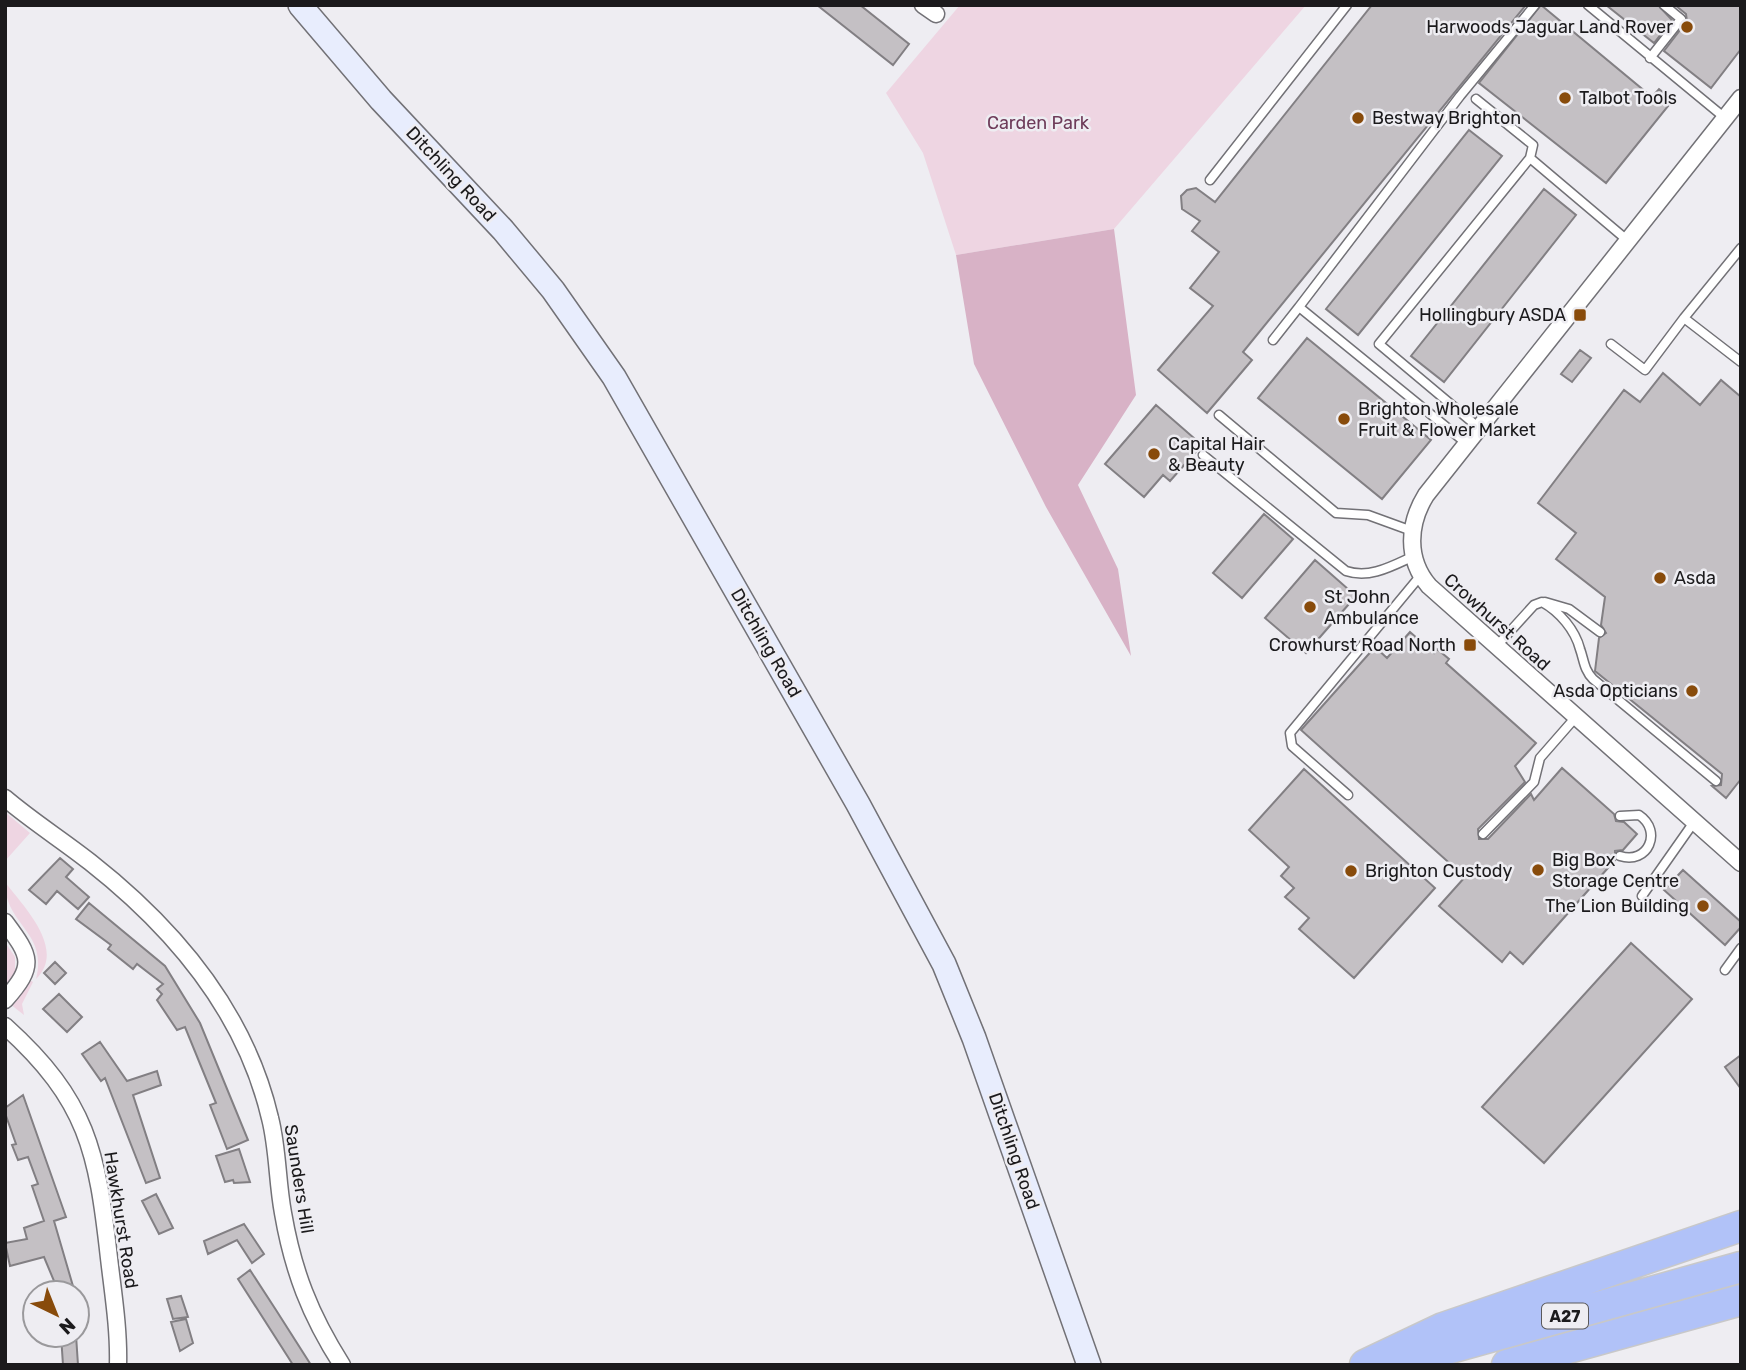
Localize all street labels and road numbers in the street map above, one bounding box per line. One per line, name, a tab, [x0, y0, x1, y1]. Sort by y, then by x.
street label: Ditchling Road	[401, 122, 501, 226]
street label: Crowhurst Road	[1439, 569, 1555, 675]
street label: Ditchling Road	[726, 585, 806, 701]
street label: Ditchling Road	[984, 1090, 1044, 1212]
street label: Saunders Hill	[280, 1123, 318, 1235]
street label: Hawkhurst Road	[99, 1150, 143, 1290]
road number: A27	[1542, 1304, 1588, 1328]

